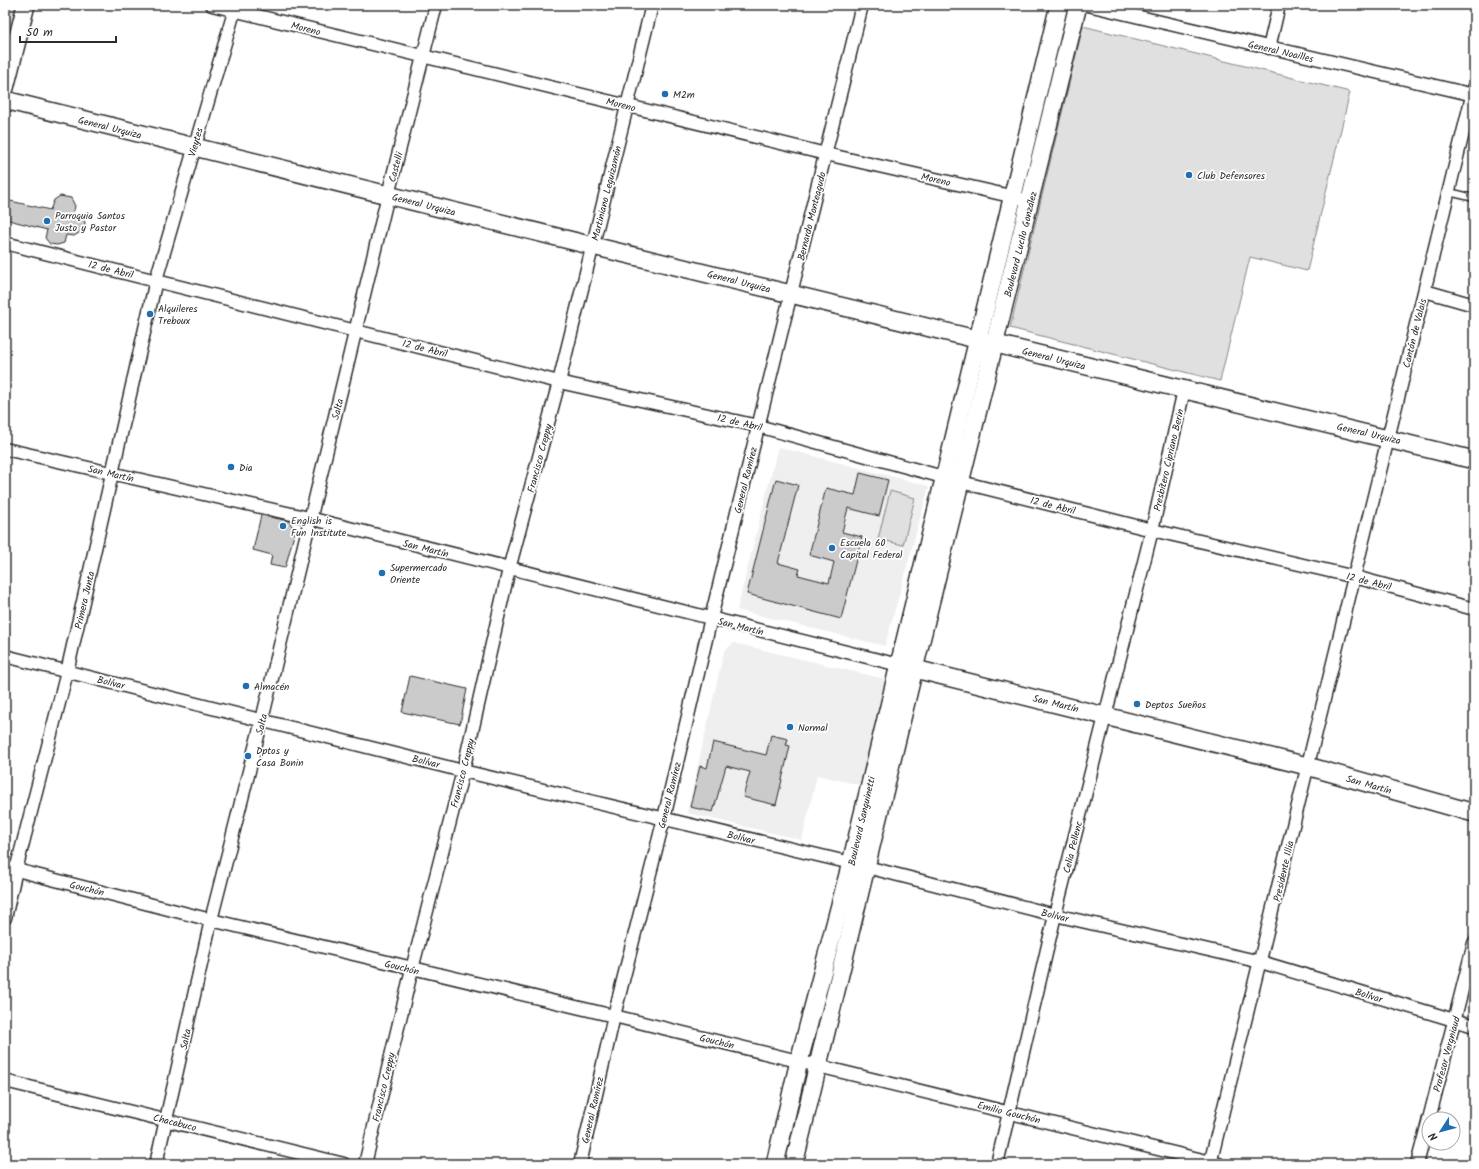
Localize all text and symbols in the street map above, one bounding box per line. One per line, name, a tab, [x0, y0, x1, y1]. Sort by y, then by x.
scale bar	[20, 18, 116, 44]
street label: Moreno	[289, 18, 323, 40]
text: 50 m	[26, 23, 53, 42]
street label: General Noailles	[1246, 37, 1316, 67]
place label: M2m	[673, 87, 695, 103]
marker: M2m	[660, 89, 670, 99]
street label: Moreno	[604, 94, 638, 116]
street label: General Urquiza	[76, 112, 144, 144]
street label: Vieytes	[184, 125, 208, 159]
street label: Martiniano Leguizamón	[587, 144, 626, 242]
street label: Castelli	[384, 150, 408, 184]
place label: Club Defensores	[1197, 168, 1266, 184]
street label: Moreno	[919, 169, 953, 191]
street label: Bernardo Monteagudo	[793, 170, 831, 262]
marker: Club Defensores	[1184, 170, 1194, 180]
street label: General Urquiza	[390, 189, 458, 221]
street label: Boulevard Lucilo González	[1000, 189, 1042, 299]
place label: Parroquia Santos Justo y Pastor	[55, 208, 126, 236]
marker: Parroquia Santos Justo y Pastor	[42, 216, 52, 226]
street label: 12 de Abril	[87, 257, 136, 283]
street label: General Urquiza	[705, 266, 773, 298]
street label: Cantón de Valais	[1399, 296, 1432, 370]
place label: Alquileres Treboux	[158, 301, 198, 329]
marker: Alquileres Treboux	[145, 309, 155, 319]
street label: 12 de Abril	[401, 336, 450, 362]
street label: General Urquiza	[1020, 343, 1088, 375]
street label: Salta	[328, 397, 348, 421]
street label: Presbítero Cipriano Berin	[1149, 407, 1189, 513]
street label: 12 de Abril	[716, 410, 764, 436]
street label: General Urquiza	[1335, 419, 1403, 449]
street label: Francisco Creppy	[523, 422, 557, 494]
street label: General Ramírez	[730, 445, 762, 515]
place label: Dia	[239, 460, 253, 476]
street label: San Martín	[86, 461, 135, 487]
marker: Dia	[226, 462, 236, 472]
street label: 12 de Abril	[1029, 493, 1078, 519]
place label: English is Fun Institute	[291, 513, 347, 541]
marker: English is Fun Institute	[278, 521, 288, 531]
place label: Escuela 60 Capital Federal	[840, 535, 903, 563]
street label: San Martín	[401, 536, 450, 562]
marker: Escuela 60 Capital Federal	[827, 543, 837, 553]
place label: Supermercado Oriente	[390, 560, 448, 588]
marker: Supermercado Oriente	[377, 568, 387, 578]
street label: Primera Junta	[71, 569, 99, 631]
street label: 12 de Abril	[1345, 569, 1394, 595]
street label: San Martín	[716, 614, 765, 640]
street label: Bolívar	[95, 672, 127, 694]
place label: Almacén	[254, 679, 289, 695]
marker: Almacén	[241, 681, 251, 691]
street label: San Martín	[1031, 691, 1080, 717]
place label: Deptos Sueños	[1145, 697, 1207, 713]
marker: Deptos Sueños	[1132, 699, 1142, 709]
street label: Salta	[252, 712, 272, 736]
place label: Normal	[798, 720, 828, 736]
marker: Normal	[785, 722, 795, 732]
street label: Francisco Creppy	[447, 737, 479, 809]
place label: Dptos y Casa Bonin	[256, 743, 304, 771]
marker: Dptos y Casa Bonin	[243, 751, 253, 761]
street label: Bolívar	[410, 751, 442, 773]
street label: General Ramírez	[654, 760, 686, 830]
street label: San Martín	[1344, 771, 1393, 799]
street label: Boulevard Sanguinetti	[844, 774, 880, 867]
street label: Celia Pellenc	[1059, 819, 1087, 875]
street label: Bolívar	[725, 827, 757, 849]
street label: Presidente Illia	[1269, 839, 1299, 903]
street label: Gouchón	[68, 877, 106, 901]
street label: Bolívar	[1039, 905, 1071, 927]
street label: Gouchón	[383, 956, 421, 980]
street label: Bolívar	[1353, 984, 1385, 1008]
street label: Profesor Vergniaud	[1429, 1014, 1465, 1094]
street label: Salta	[176, 1027, 196, 1051]
street label: Gouchón	[698, 1030, 736, 1054]
street label: Francisco Creppy	[368, 1051, 400, 1123]
street label: General Ramírez	[578, 1075, 609, 1145]
street label: Emilio Gouchón	[975, 1097, 1042, 1129]
street label: Chacabuco	[151, 1110, 199, 1136]
north arrow	[1421, 1111, 1461, 1151]
text: N	[1424, 1128, 1443, 1144]

